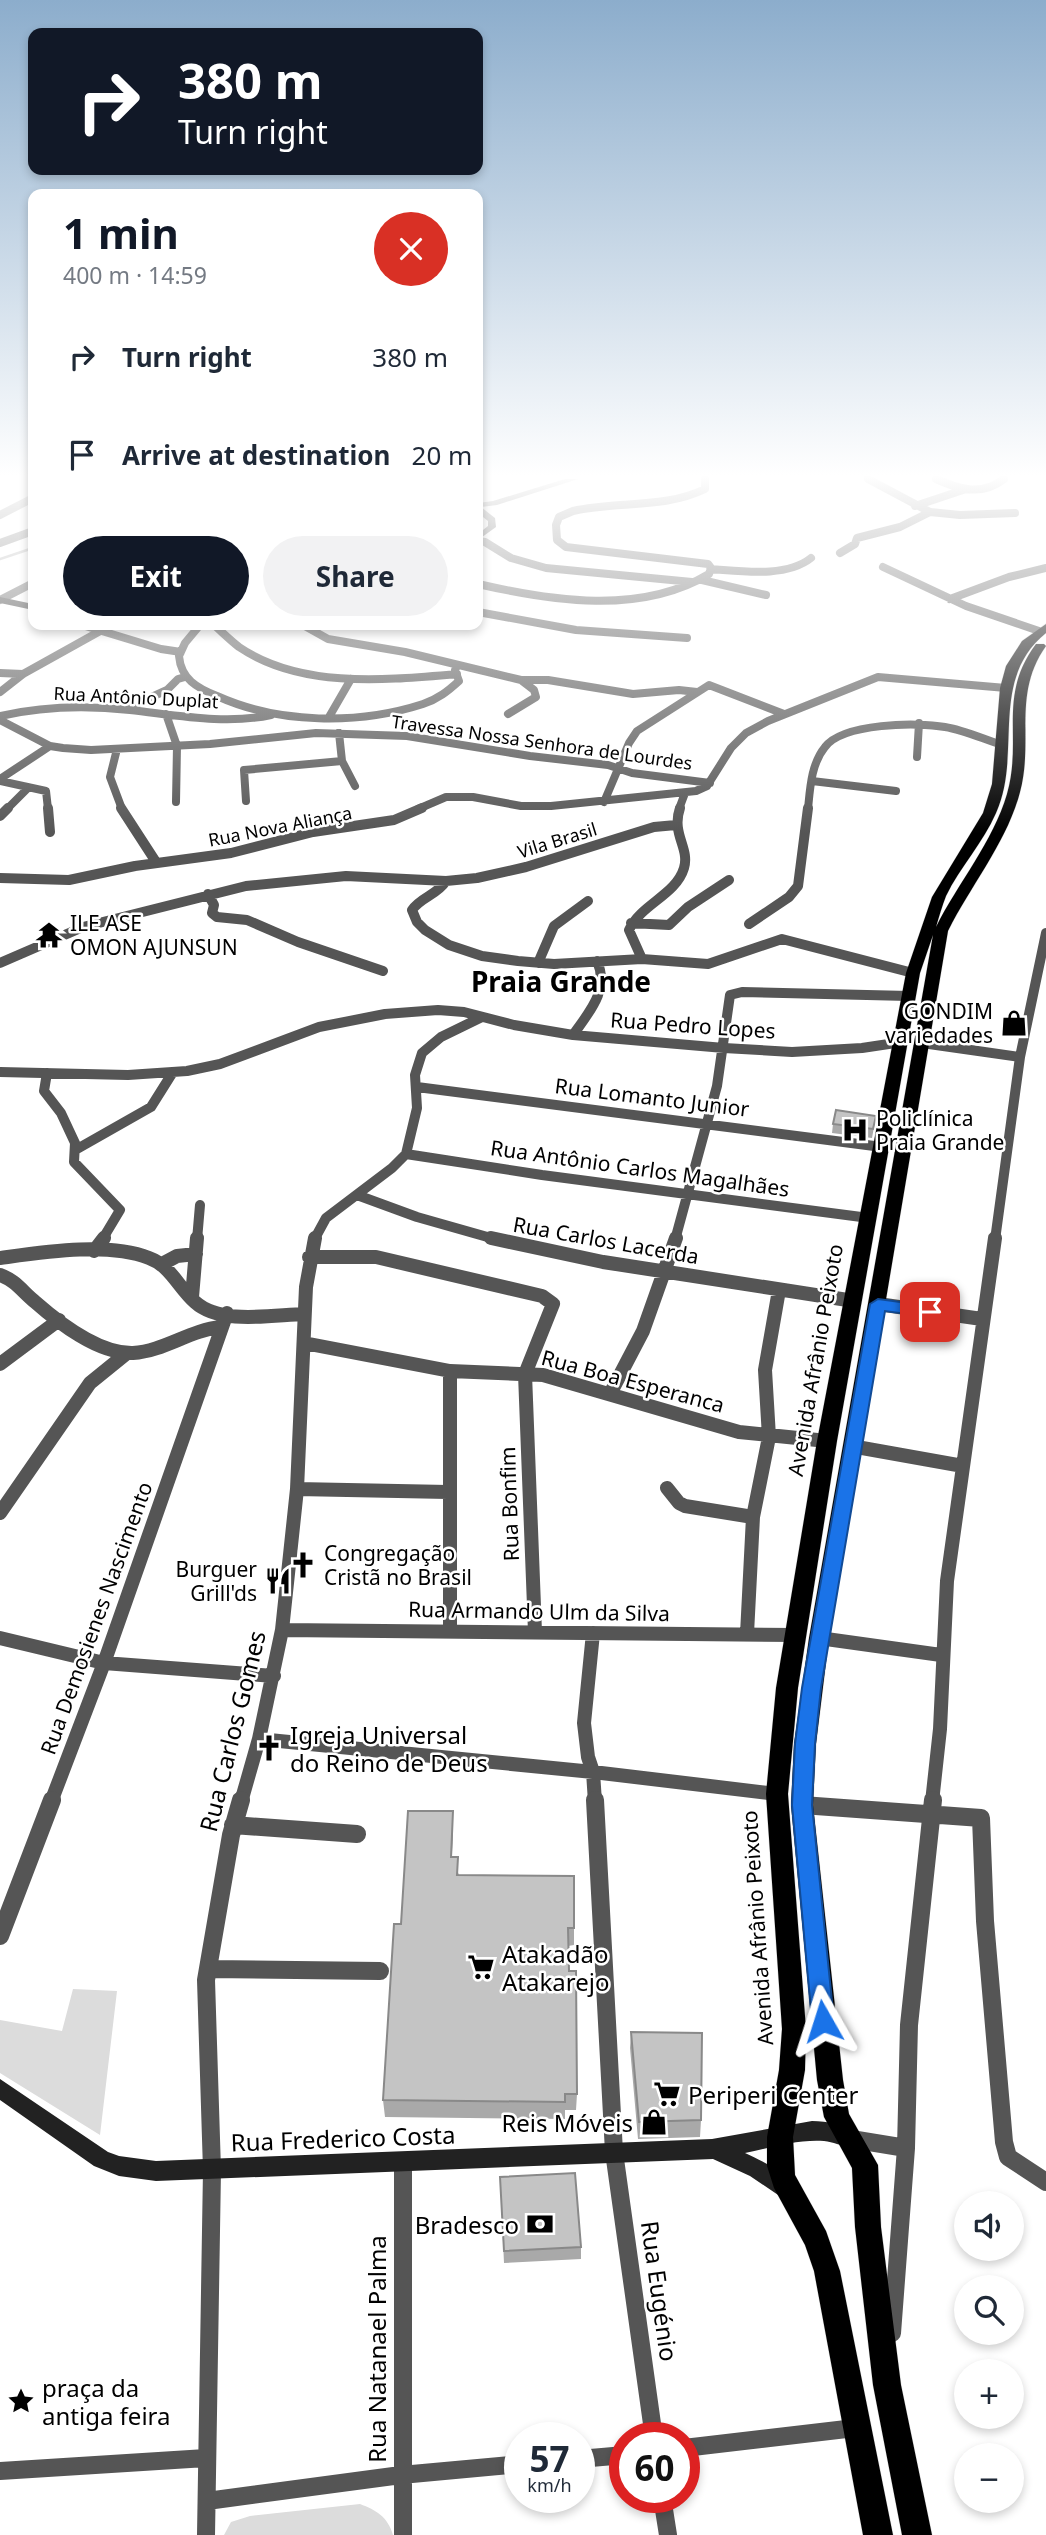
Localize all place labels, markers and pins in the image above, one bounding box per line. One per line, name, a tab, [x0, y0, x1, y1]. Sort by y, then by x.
place label: ILE ASE OMON AJUNSUN	[70, 909, 238, 961]
temple icon: ILE ASE OMON AJUNSUN	[34, 920, 64, 950]
place label: GONDIM variedades	[885, 997, 993, 1049]
shop icon: GONDIM variedades	[999, 1008, 1029, 1038]
place label: Policlínica Praia Grande	[876, 1104, 1004, 1156]
hospital icon: Policlínica Praia Grande	[840, 1115, 870, 1145]
pin	[900, 1282, 960, 1342]
place label: Congregação Cristã no Brasil	[324, 1539, 472, 1591]
church icon: Congregação Cristã no Brasil	[288, 1550, 318, 1580]
place label: Burguer Grill'ds	[175, 1555, 257, 1607]
restaurant icon: Burguer Grill'ds	[263, 1566, 293, 1596]
place label: Igreja Universal do Reino de Deus	[290, 1718, 488, 1779]
church icon: Igreja Universal do Reino de Deus	[254, 1733, 284, 1763]
place label: Atakadão Atakarejo	[502, 1937, 609, 1998]
supermarket icon: Atakadão Atakarejo	[466, 1952, 496, 1982]
place label: Periperi Center	[688, 2078, 859, 2111]
supermarket icon: Periperi Center	[652, 2079, 682, 2109]
place label: Reis Móveis	[501, 2106, 633, 2139]
shop icon: Reis Móveis	[639, 2107, 669, 2137]
place label: Bradesco	[415, 2208, 519, 2241]
bank icon: Bradesco	[525, 2209, 555, 2239]
place label: praça da antiga feira	[42, 2371, 171, 2432]
place icon: praça da antiga feira	[6, 2386, 36, 2416]

